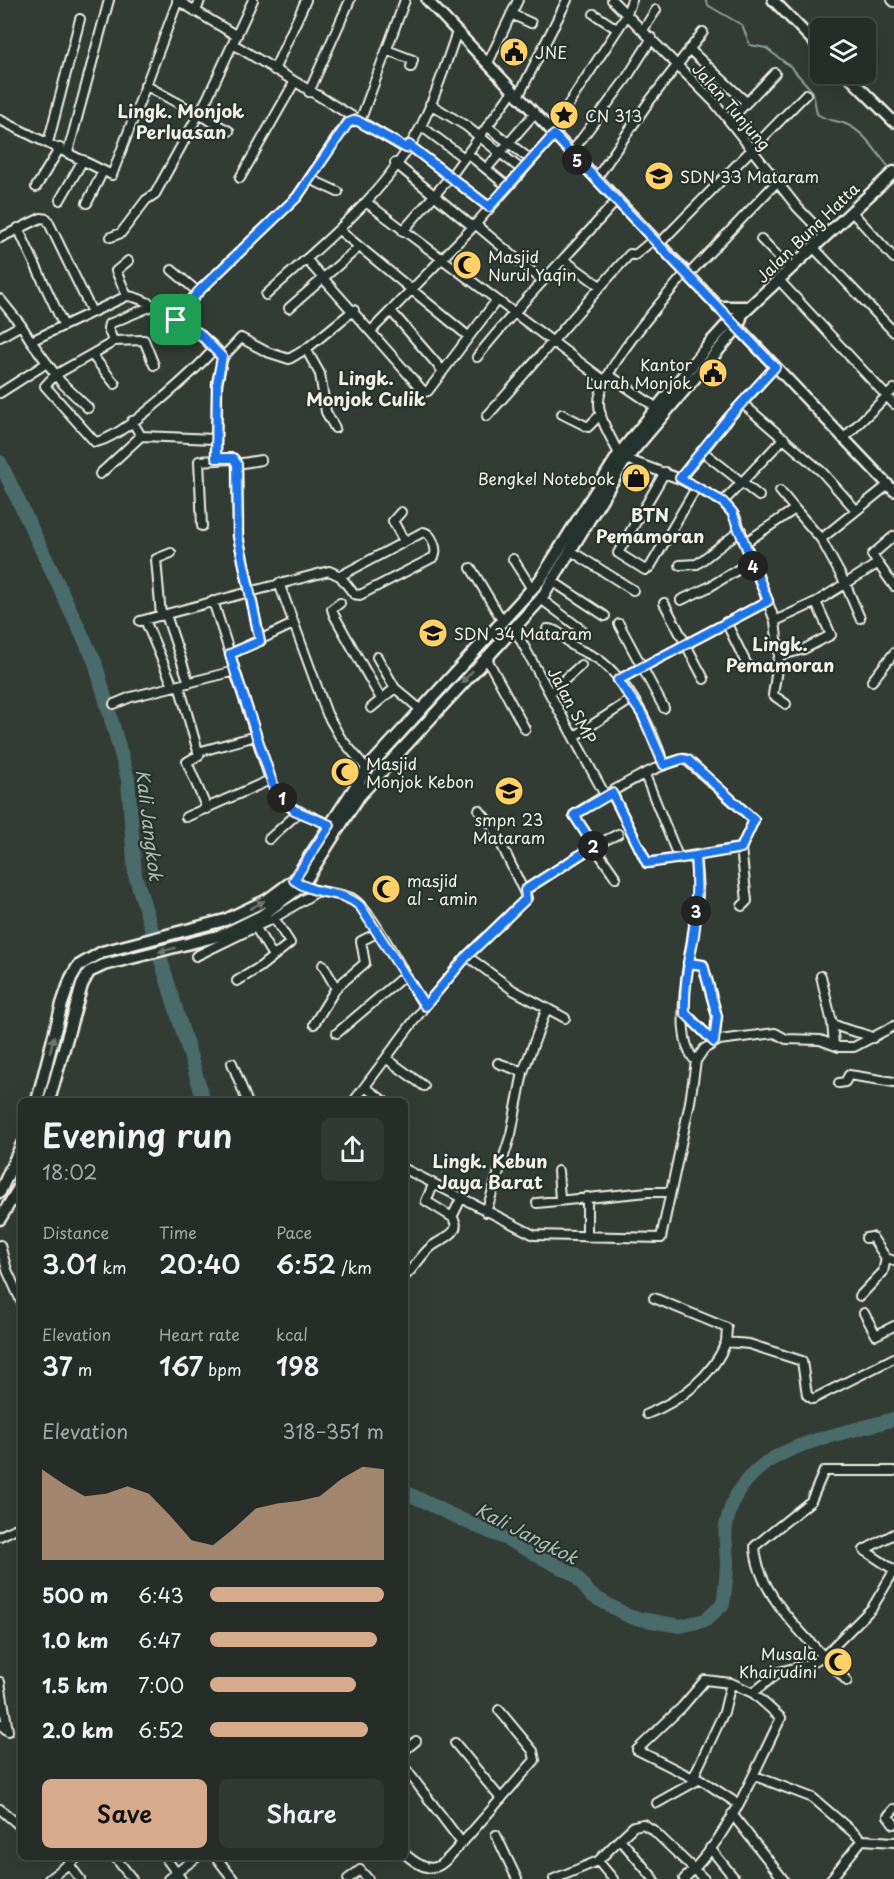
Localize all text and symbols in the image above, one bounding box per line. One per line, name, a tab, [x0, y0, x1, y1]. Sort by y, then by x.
map controls	[810, 18, 876, 84]
button: layers	[810, 18, 876, 84]
public building icon: JNE	[498, 36, 530, 68]
place label: JNE	[535, 40, 567, 64]
street label: Jalan Tunjung	[687, 57, 777, 155]
district label: Lingk. Monjok Perluasan	[118, 97, 245, 145]
place icon: CN 313	[548, 99, 580, 131]
place label: CN 313	[585, 103, 642, 127]
pin: 5	[562, 145, 592, 175]
text: 5	[572, 148, 582, 172]
school or university icon: SDN 33 Mataram	[643, 160, 675, 192]
place label: SDN 33 Mataram	[680, 164, 819, 188]
street label: Jalan Bung Hatta	[750, 176, 864, 288]
place label: Masjid Nurul Yaqin	[488, 244, 576, 286]
mosque icon: Masjid Nurul Yaqin	[451, 249, 483, 281]
pin	[150, 294, 201, 345]
icon: arrive	[159, 303, 192, 336]
place label: Kantor Lurah Monjok	[586, 352, 693, 394]
public building icon: Kantor Lurah Monjok	[697, 357, 729, 389]
district label: Lingk. Monjok Culik	[306, 364, 426, 412]
shop icon: Bengkel Notebook	[620, 462, 652, 494]
place label: Bengkel Notebook	[478, 466, 615, 490]
district label: BTN Pemamoran	[596, 501, 704, 549]
pin: 4	[738, 551, 768, 581]
text: 4	[748, 554, 758, 578]
school or university icon: SDN 34 Mataram	[417, 617, 449, 649]
place label: SDN 34 Mataram	[454, 621, 592, 645]
district label: Lingk. Pemamoran	[726, 630, 834, 678]
street label: Jalan SMP	[543, 662, 603, 748]
one-way arrow	[460, 670, 474, 685]
place label: Masjid Monjok Kebon	[366, 751, 474, 793]
mosque icon: Masjid Monjok Kebon	[329, 756, 361, 788]
water label: Kali Jangkok	[130, 768, 170, 883]
school or university icon: smpn 23 Mataram	[493, 775, 525, 807]
pin: 1	[267, 783, 297, 813]
text: 1	[278, 786, 286, 810]
place label: smpn 23 Mataram	[473, 807, 545, 849]
pin: 2	[578, 831, 608, 861]
text: 2	[587, 834, 599, 858]
place label: masjid al - amin	[407, 868, 478, 910]
mosque icon: masjid al - amin	[370, 873, 402, 905]
pin: 3	[681, 896, 711, 926]
text: 3	[691, 899, 701, 923]
one-way arrow	[249, 900, 266, 910]
one-way arrow	[158, 946, 176, 956]
one-way arrow	[47, 1035, 57, 1054]
text: Evening run	[42, 1109, 233, 1159]
button: share	[321, 1118, 384, 1181]
district label: Lingk. Kebun Jaya Barat	[432, 1147, 548, 1195]
text: 18:02	[42, 1157, 97, 1187]
text: Distance	[42, 1220, 109, 1244]
text: Time	[159, 1220, 197, 1244]
text: Pace	[276, 1220, 312, 1244]
text: 3.01	[42, 1244, 97, 1283]
text: 20:40	[159, 1244, 241, 1283]
text: 6:52	[276, 1244, 336, 1283]
text: km	[97, 1255, 127, 1279]
text: /km	[336, 1255, 372, 1279]
text: Elevation	[42, 1322, 111, 1346]
text: Heart rate	[159, 1322, 240, 1346]
text: kcal	[276, 1322, 308, 1346]
text: 37	[42, 1346, 72, 1385]
text: 167	[159, 1346, 203, 1385]
text: 198	[276, 1346, 320, 1385]
text: m	[72, 1357, 92, 1381]
text: bpm	[203, 1357, 242, 1381]
text: Elevation	[42, 1416, 128, 1446]
text: 318–351 m	[282, 1416, 384, 1446]
water label: Kali Jangkok	[471, 1496, 584, 1571]
text: 500 m	[42, 1580, 109, 1610]
text: 6:43	[138, 1580, 184, 1610]
text: 1.0 km	[42, 1625, 109, 1655]
text: 6:47	[138, 1625, 181, 1655]
place label: Musala Khairudini	[739, 1641, 817, 1683]
mosque icon: Musala Khairudini	[822, 1646, 854, 1678]
text: 1.5 km	[42, 1670, 108, 1700]
text: 7:00	[138, 1670, 184, 1700]
text: 2.0 km	[42, 1715, 114, 1745]
text: 6:52	[138, 1715, 184, 1745]
button: Save	[42, 1779, 207, 1848]
button: Share	[219, 1779, 384, 1848]

